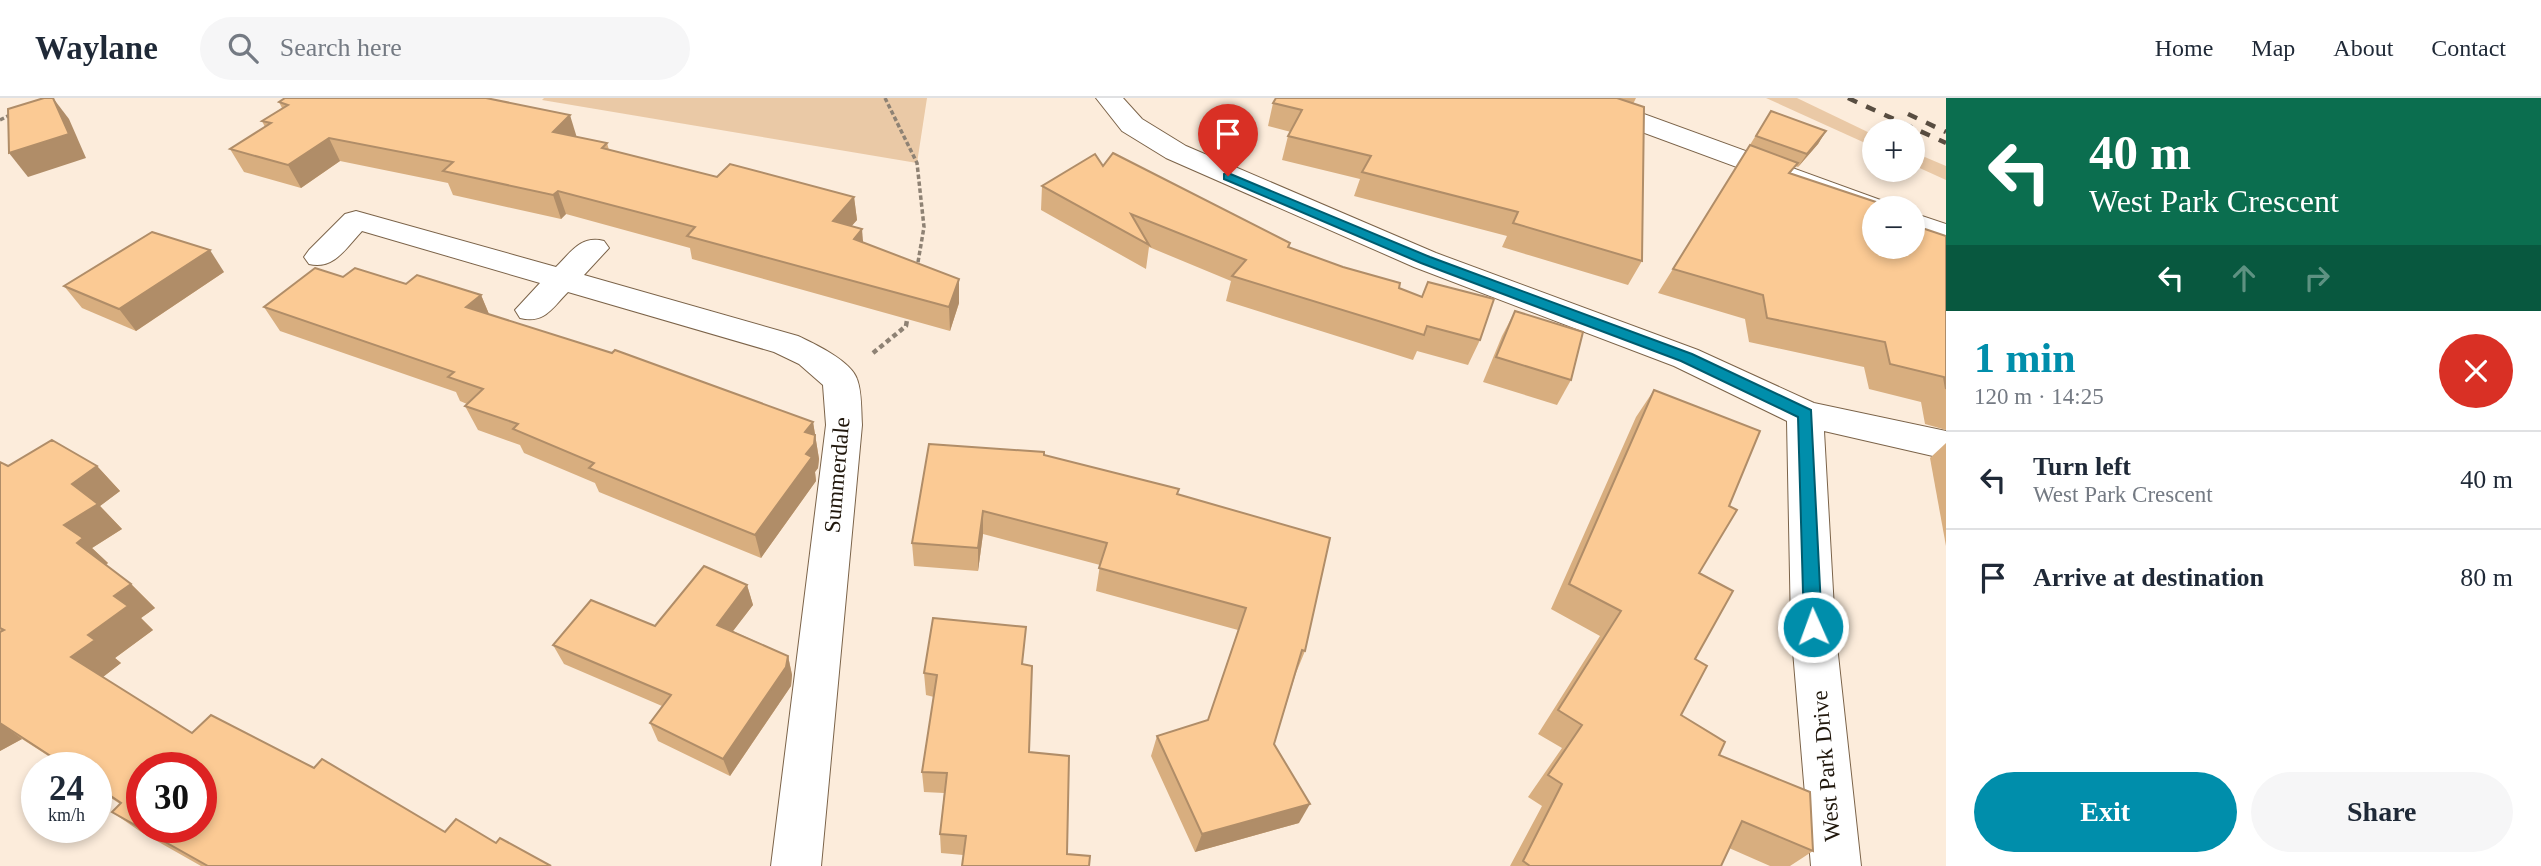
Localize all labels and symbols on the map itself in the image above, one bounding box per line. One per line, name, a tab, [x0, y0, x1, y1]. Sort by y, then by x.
pin	[1198, 104, 1258, 176]
street label: Summerdale	[819, 416, 855, 534]
position arrow	[1776, 590, 1850, 664]
street label: West Park Drive	[1807, 689, 1845, 843]
speed limit sign: 30	[126, 752, 217, 843]

